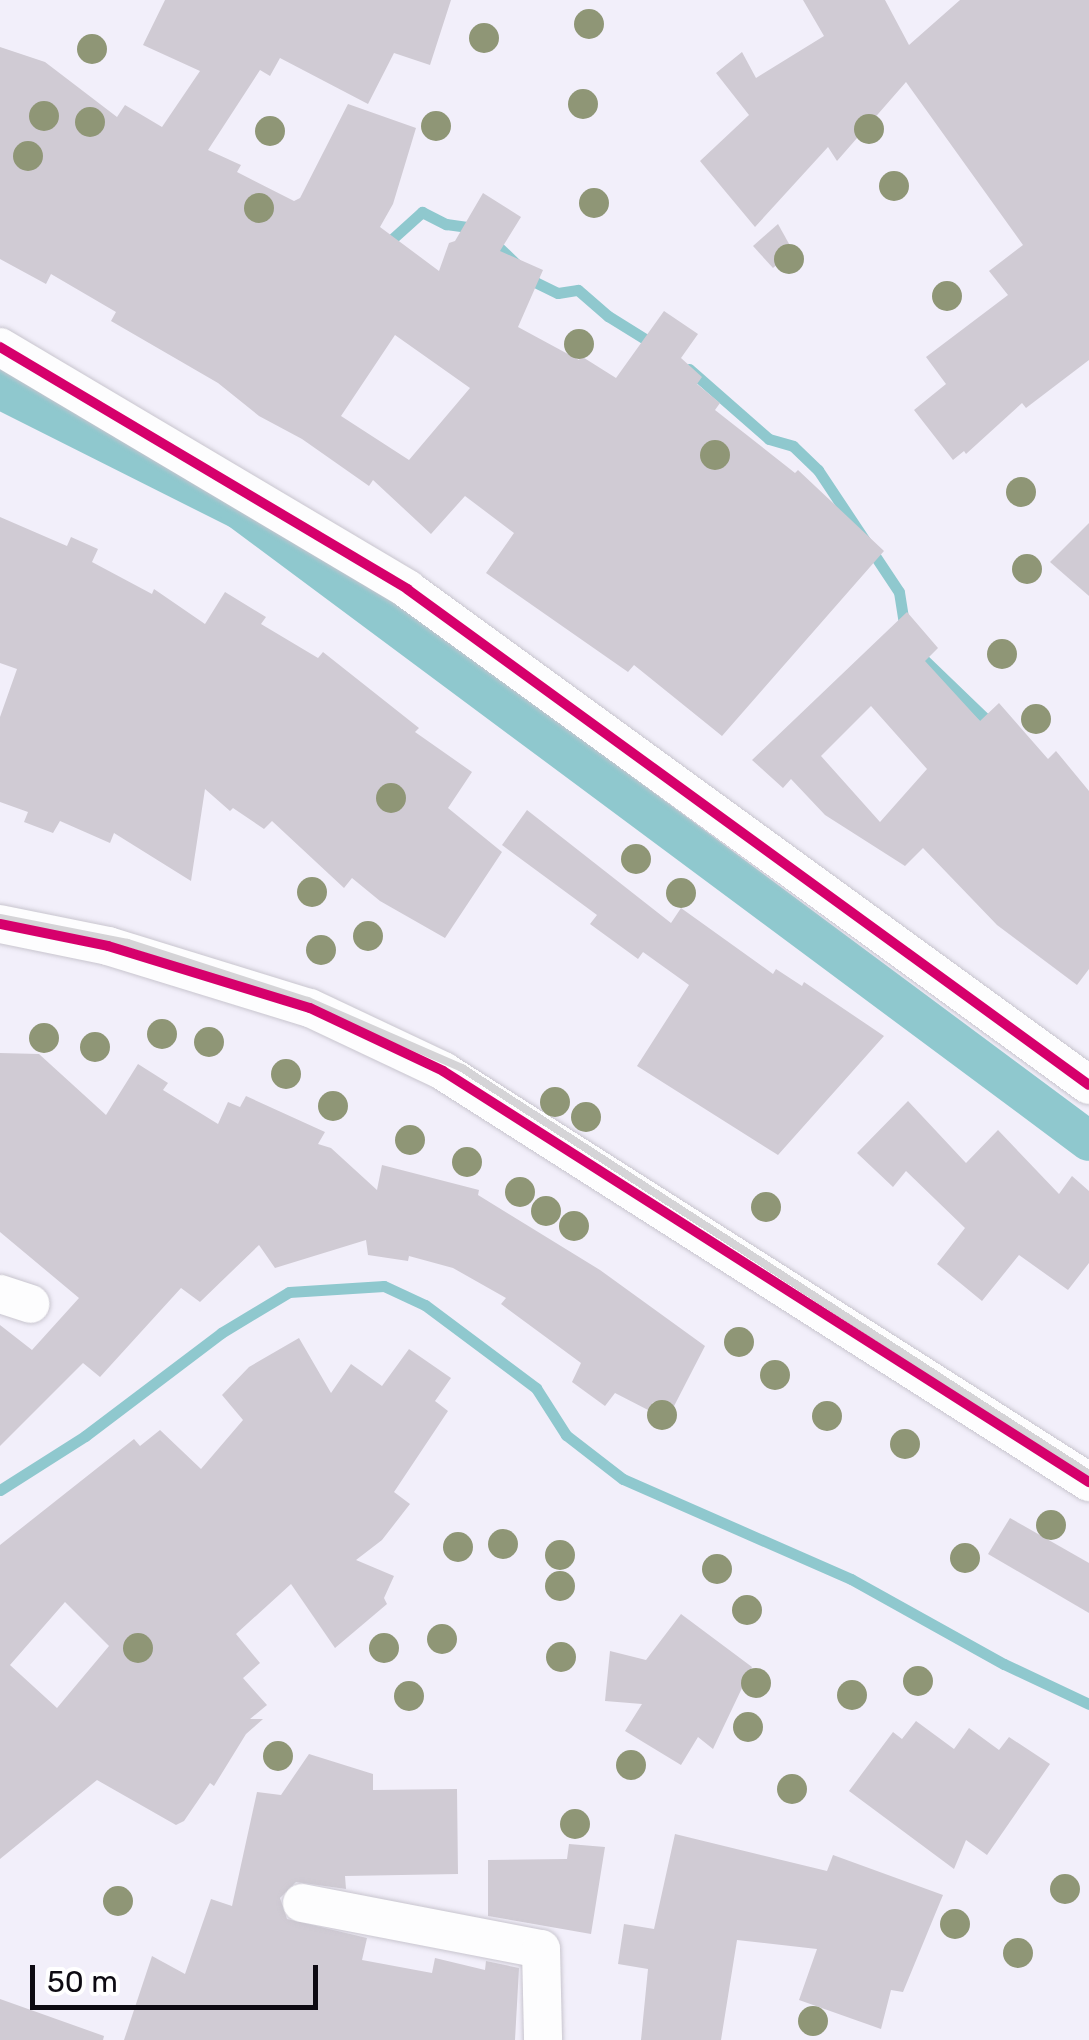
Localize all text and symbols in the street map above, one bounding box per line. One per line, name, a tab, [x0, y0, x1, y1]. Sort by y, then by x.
scale bar	[35, 1945, 322, 2007]
text: 50 m	[47, 1964, 118, 2000]

